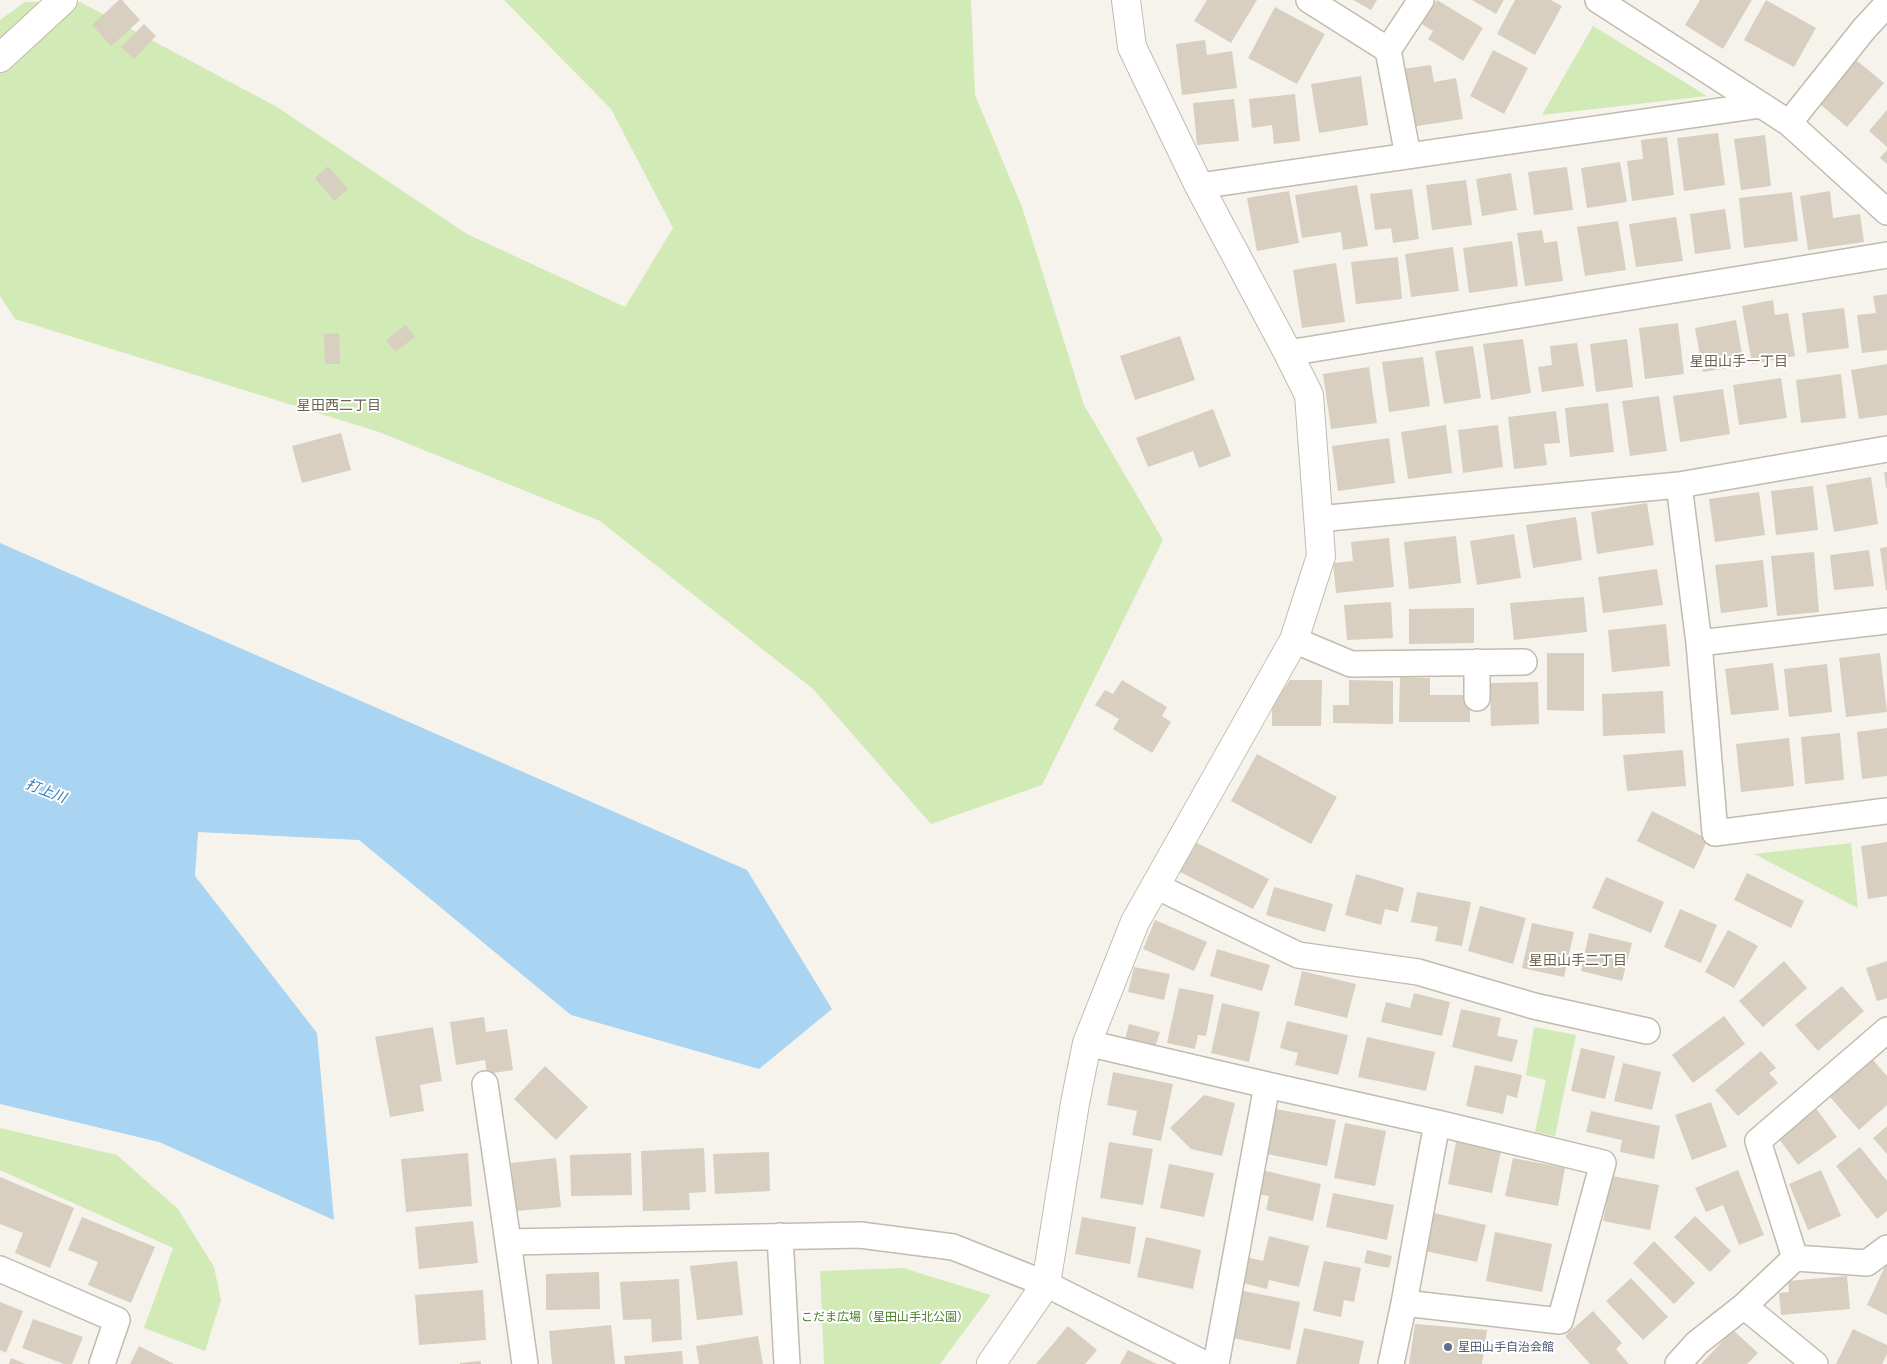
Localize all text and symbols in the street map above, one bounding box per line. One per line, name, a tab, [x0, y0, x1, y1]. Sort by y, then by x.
district label: 星田山手一丁目	[1690, 353, 1788, 369]
district label: 星田西二丁目	[297, 397, 381, 413]
water label: 打上川	[23, 776, 69, 806]
district label: 星田山手二丁目	[1529, 952, 1627, 968]
park label: こだま広場（星田山手北公園）	[801, 1310, 969, 1324]
place label: 星田山手自治会館	[1458, 1340, 1554, 1354]
marker: 星田山手自治会館	[1442, 1341, 1454, 1353]

